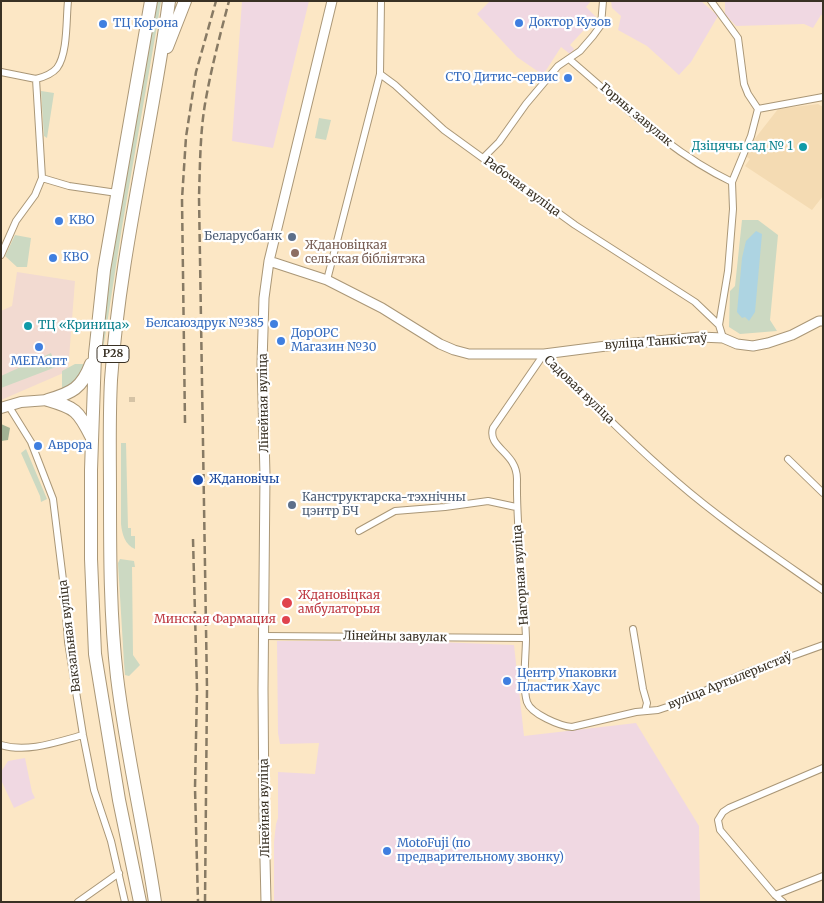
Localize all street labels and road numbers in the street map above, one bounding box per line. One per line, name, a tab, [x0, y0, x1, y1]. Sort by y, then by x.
street label: Горны завулак	[597, 80, 675, 150]
street label: Рабочая вуліца	[481, 154, 563, 220]
street label: вуліца Танкістаў	[604, 331, 708, 353]
road number: Р28	[97, 346, 129, 362]
street label: Лінейная вуліца	[256, 353, 272, 453]
street label: Садовая вуліца	[541, 353, 617, 427]
street label: Нагорная вуліца	[510, 524, 532, 626]
street label: Вакзальная вуліца	[56, 579, 84, 693]
street label: Лінейны завулак	[343, 629, 447, 645]
street label: вуліца Артылерыстаў	[666, 649, 794, 713]
street label: Лінейная вуліца	[257, 758, 273, 858]

